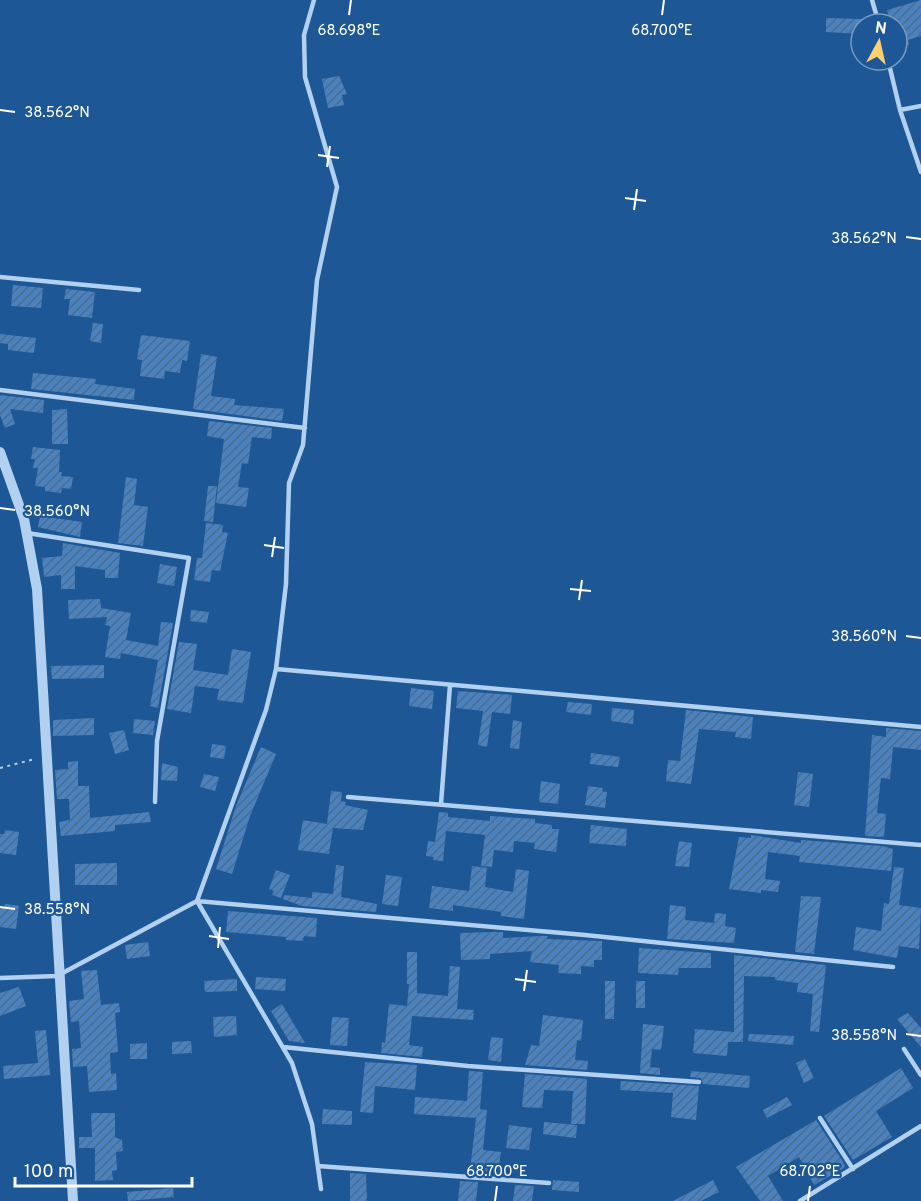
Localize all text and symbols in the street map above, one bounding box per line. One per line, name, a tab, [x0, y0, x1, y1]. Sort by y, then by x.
north arrow	[849, 12, 909, 72]
text: N	[874, 18, 888, 40]
text: 68.698°E	[317, 22, 381, 41]
text: 68.700°E	[631, 22, 693, 41]
text: 38.562°N	[24, 104, 90, 123]
text: 38.562°N	[831, 230, 897, 249]
text: 38.560°N	[24, 503, 90, 522]
text: 38.560°N	[831, 628, 897, 647]
text: 38.558°N	[24, 901, 90, 920]
text: 38.558°N	[831, 1027, 897, 1046]
scale bar	[15, 1150, 192, 1188]
text: 100 m	[24, 1161, 73, 1184]
text: 68.700°E	[466, 1163, 528, 1182]
text: 68.702°E	[779, 1163, 841, 1182]

